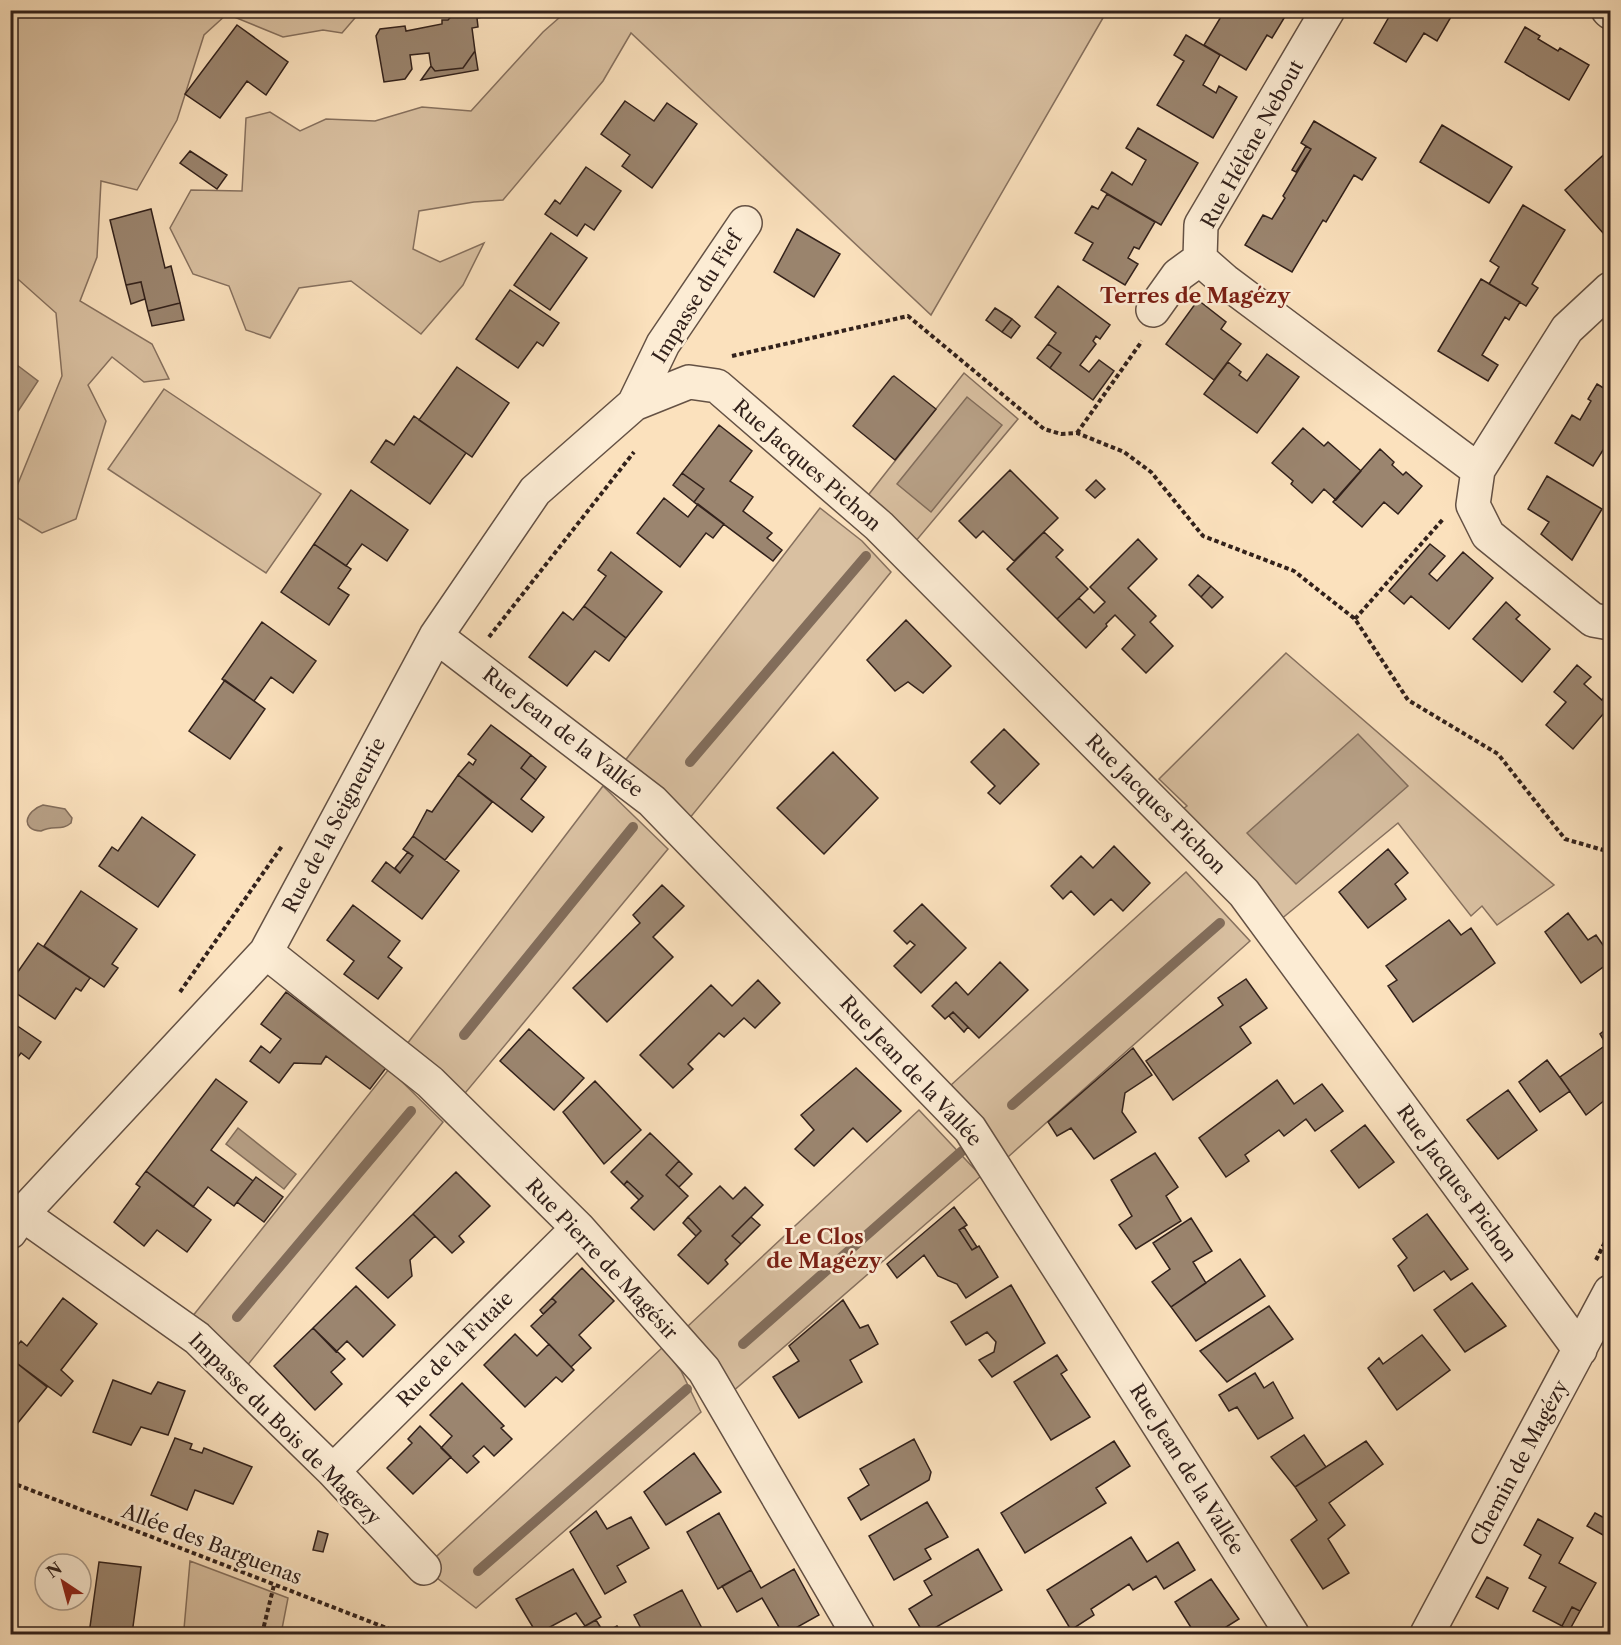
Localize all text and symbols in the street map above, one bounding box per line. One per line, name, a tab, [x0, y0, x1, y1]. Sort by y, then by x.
street label: Rue Hélène Nebout	[1196, 56, 1308, 232]
street label: Impasse du Fief	[647, 225, 748, 367]
district label: Terres de Magézy	[1100, 283, 1291, 308]
street label: Rue Jacques Pichon	[728, 394, 886, 536]
street label: Rue Jean de la Vallée	[478, 662, 648, 802]
street label: Rue Jacques Pichon	[1081, 729, 1231, 879]
street label: Rue de la Seigneurie	[278, 733, 390, 917]
street label: Rue Jean de la Vallée	[835, 991, 987, 1151]
street label: Rue Jacques Pichon	[1392, 1100, 1522, 1267]
street label: Rue Pierre de Magésir	[521, 1174, 683, 1345]
district label: Le Clos de Magézy	[766, 1224, 883, 1273]
street label: Rue de la Futaie	[392, 1286, 518, 1412]
street label: Impasse du Bois de Magezy	[184, 1328, 387, 1531]
street label: Chemin de Magézy	[1465, 1375, 1573, 1550]
street label: Rue Jean de la Vallée	[1125, 1379, 1249, 1559]
street label: Allée des Barguenas	[118, 1498, 305, 1589]
north arrow	[33, 1552, 93, 1612]
text: N	[43, 1558, 66, 1582]

